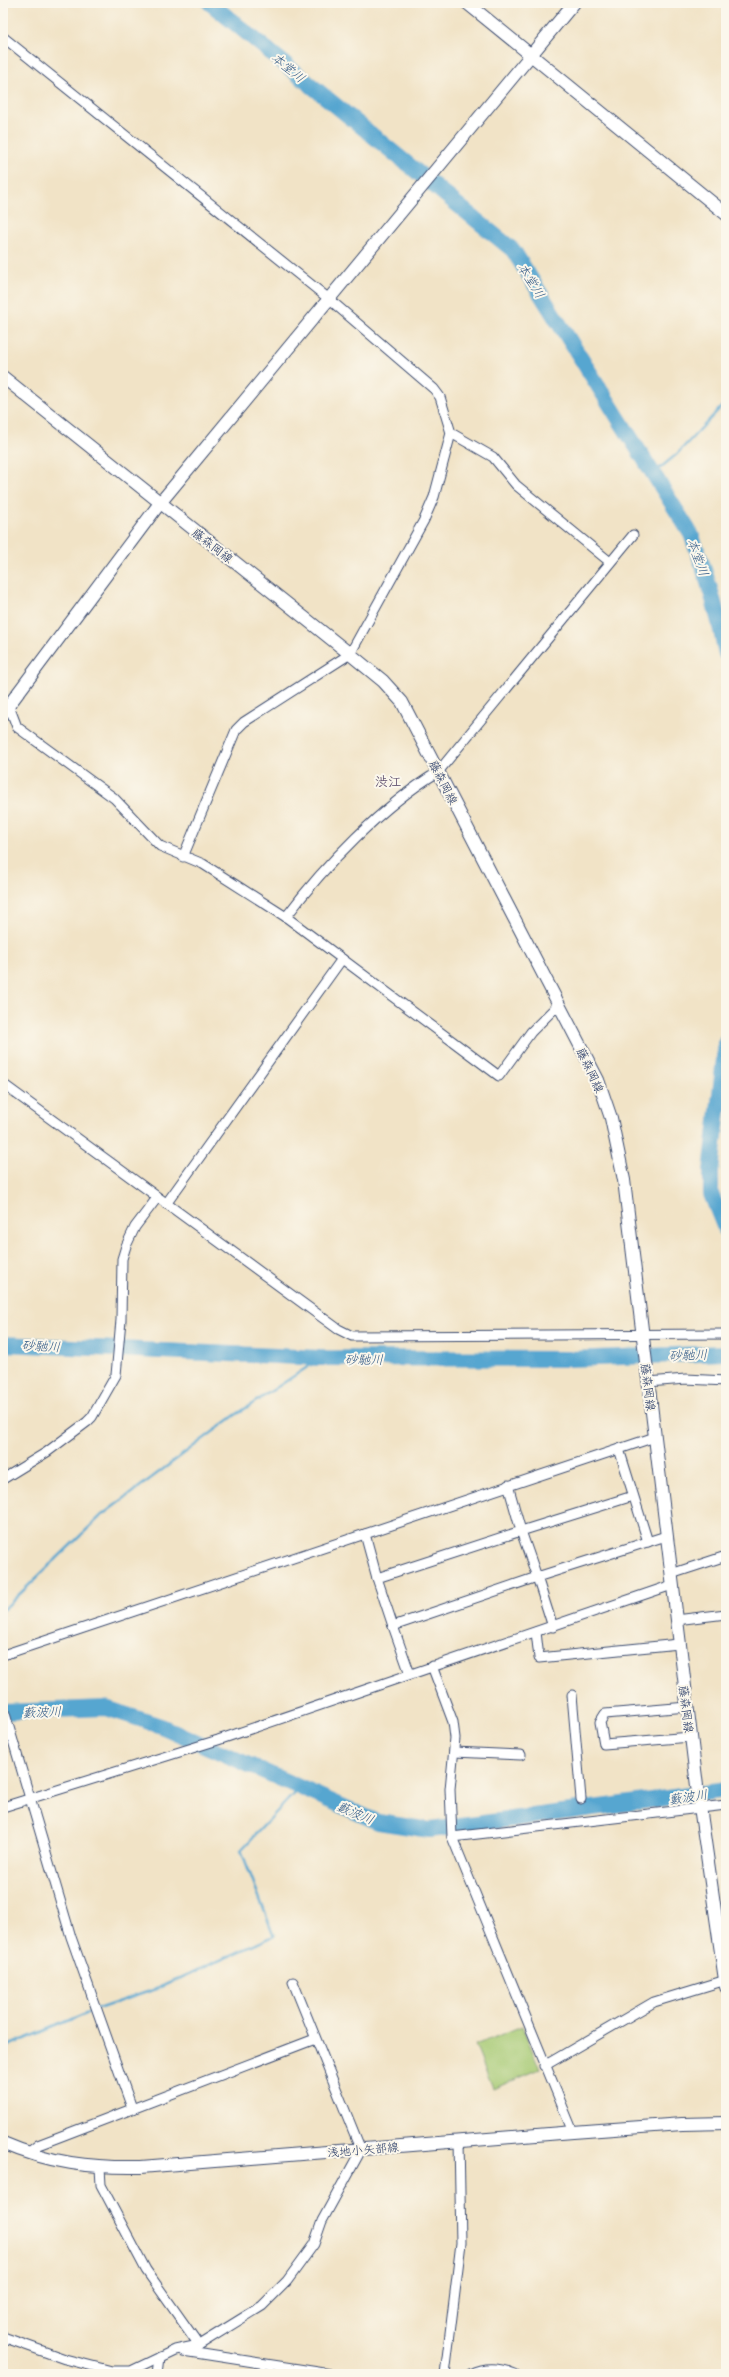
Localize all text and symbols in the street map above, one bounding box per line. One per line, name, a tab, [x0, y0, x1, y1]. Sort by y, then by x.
water label: 本堂川	[268, 47, 310, 87]
water label: 本堂川	[514, 258, 550, 302]
street label: 藤森岡線	[189, 523, 237, 567]
water label: 本堂川	[683, 535, 715, 579]
street label: 藤森岡線	[425, 757, 463, 807]
district label: 渋江	[375, 771, 401, 790]
street label: 藤森岡線	[573, 1044, 609, 1096]
water label: 砂馳川	[21, 1334, 61, 1356]
water label: 砂馳川	[668, 1344, 708, 1364]
water label: 砂馳川	[344, 1349, 384, 1368]
street label: 藤森岡線	[637, 1362, 661, 1412]
street label: 藤森岡線	[675, 1684, 699, 1734]
water label: 藪波川	[22, 1701, 62, 1721]
water label: 藪波川	[667, 1784, 709, 1808]
water label: 藪波川	[334, 1796, 378, 1828]
street label: 浅地小矢部線	[326, 2137, 400, 2161]

